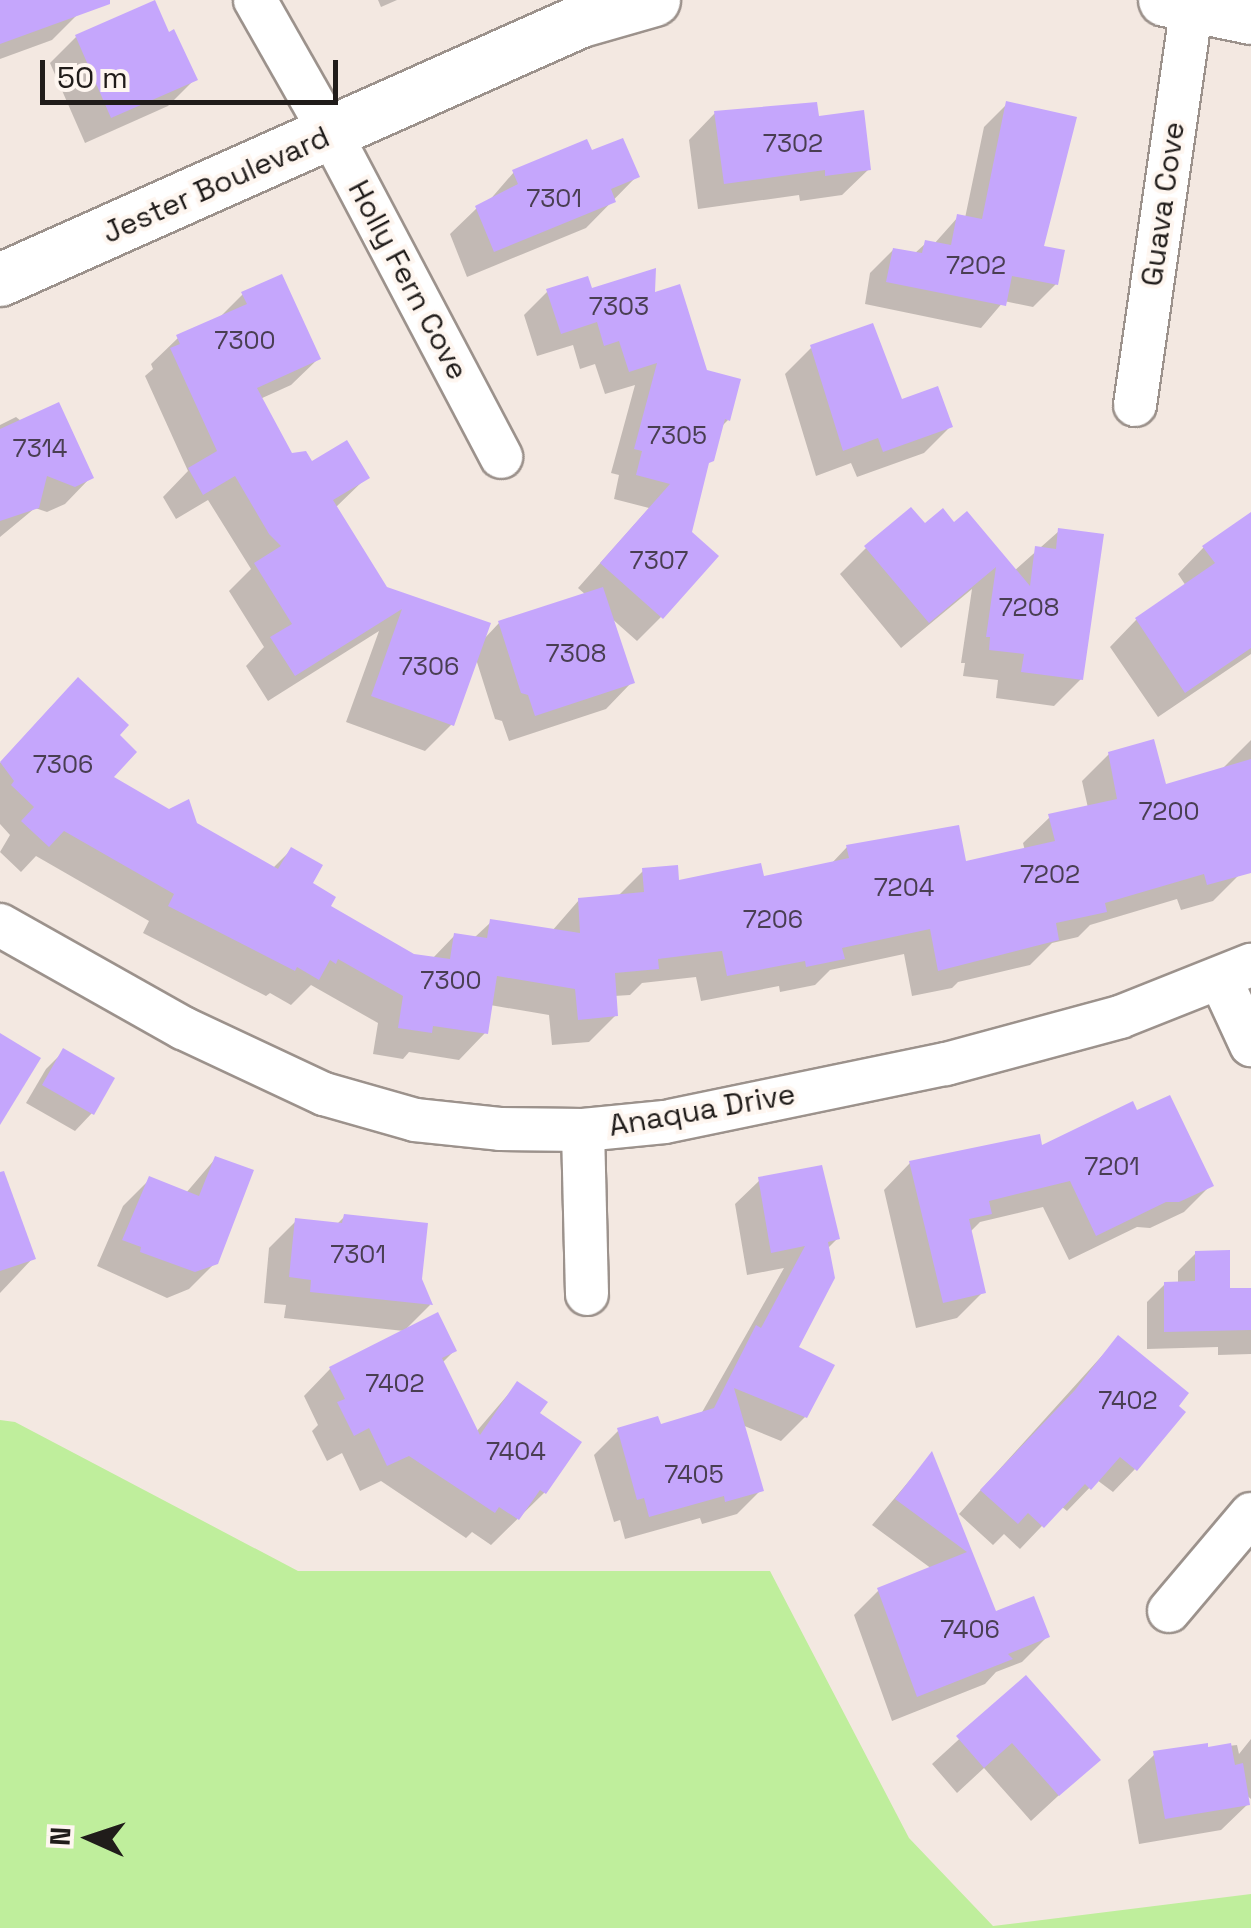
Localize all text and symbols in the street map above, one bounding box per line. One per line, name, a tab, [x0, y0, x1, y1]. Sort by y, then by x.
scale bar	[45, 40, 342, 102]
text: 50 m	[57, 58, 128, 97]
street label: Jester Boulevard	[97, 119, 335, 251]
street label: Guava Cove	[1134, 119, 1192, 289]
house number: 7302	[763, 128, 823, 158]
street label: Holly Fern Cove	[340, 174, 476, 386]
house number: 7301	[526, 183, 582, 213]
house number: 7202	[946, 250, 1006, 280]
house number: 7303	[589, 291, 649, 321]
house number: 7300	[214, 325, 276, 355]
house number: 7305	[647, 420, 707, 450]
house number: 7314	[13, 433, 67, 463]
house number: 7307	[630, 545, 688, 575]
house number: 7208	[999, 592, 1059, 622]
house number: 7308	[546, 638, 606, 668]
house number: 7306	[399, 651, 459, 681]
house number: 7306	[33, 749, 93, 779]
house number: 7200	[1139, 796, 1199, 826]
house number: 7202	[1020, 859, 1080, 889]
house number: 7204	[874, 872, 934, 902]
house number: 7206	[743, 904, 803, 934]
house number: 7300	[420, 965, 482, 995]
street label: Anaqua Drive	[606, 1076, 798, 1144]
house number: 7201	[1084, 1151, 1140, 1181]
house number: 7301	[330, 1239, 386, 1269]
house number: 7402	[365, 1368, 425, 1398]
house number: 7402	[1098, 1385, 1158, 1415]
house number: 7404	[486, 1436, 546, 1466]
house number: 7405	[664, 1459, 724, 1489]
house number: 7406	[940, 1614, 1000, 1644]
north arrow	[40, 1788, 140, 1888]
text: N	[42, 1826, 79, 1847]

